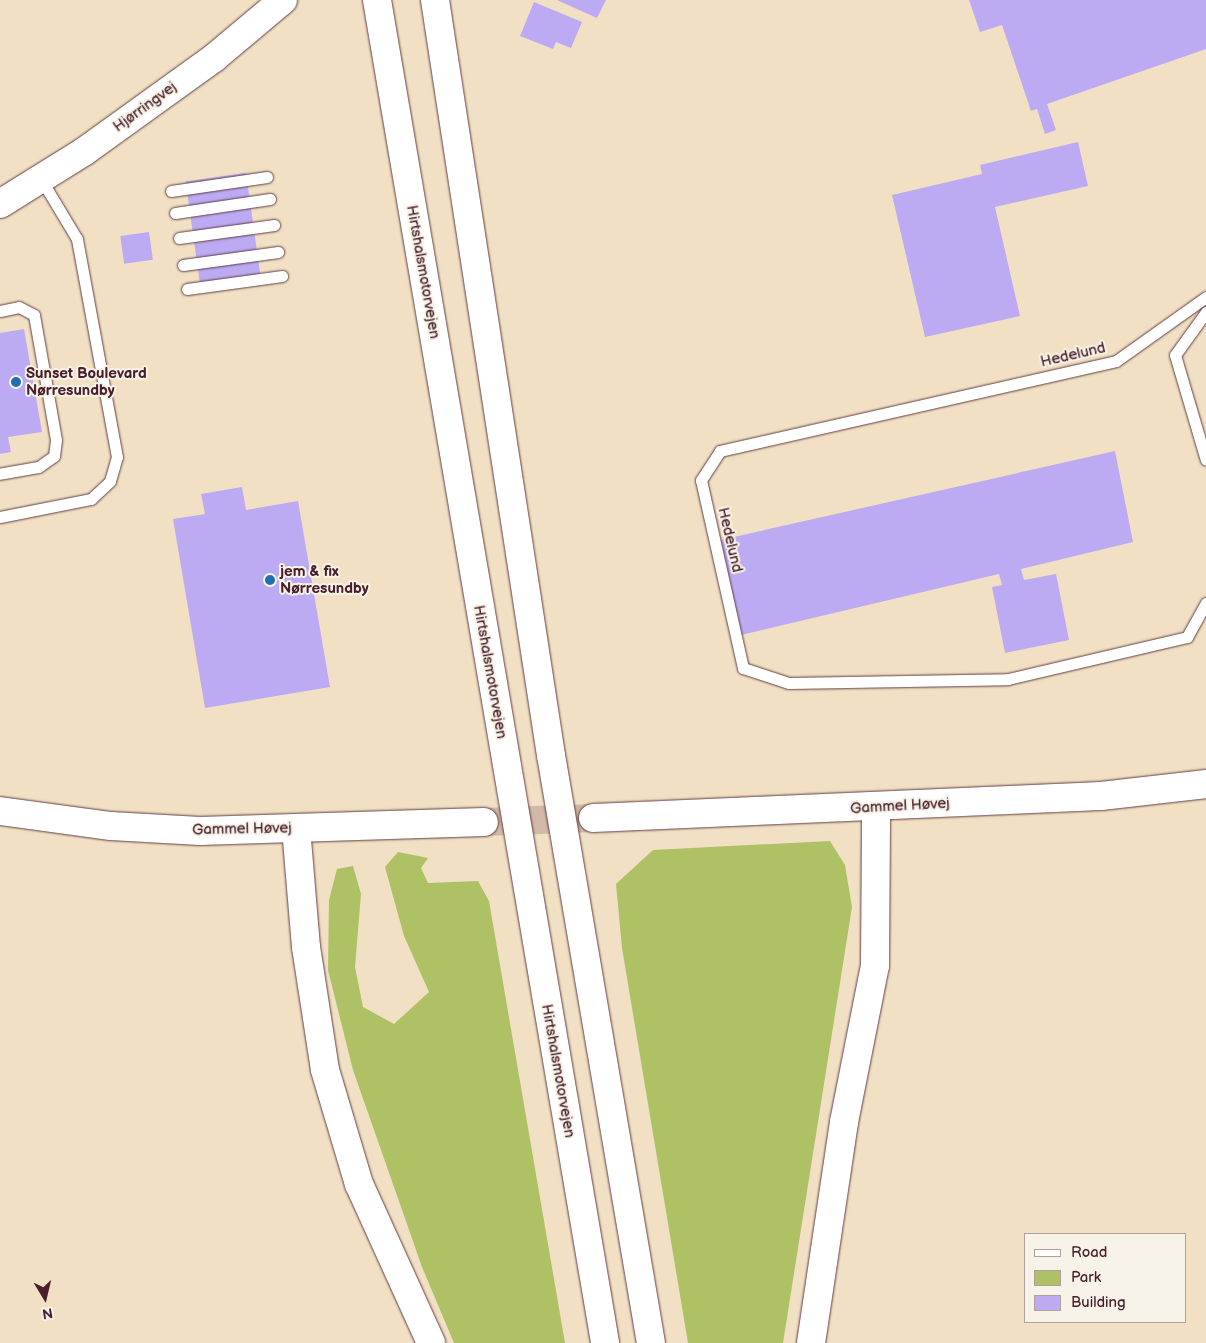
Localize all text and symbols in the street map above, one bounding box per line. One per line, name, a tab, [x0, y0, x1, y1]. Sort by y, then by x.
street label: Hjørringvej	[110, 78, 180, 136]
street label: Hirtshalsmotorvejen	[402, 204, 444, 340]
street label: Hedelund	[1039, 339, 1107, 371]
place label: Sunset Boulevard Nørresundby	[26, 364, 147, 399]
marker: Sunset Boulevard Nørresundby	[10, 376, 22, 388]
street label: Hedelund	[714, 506, 746, 574]
place label: jem & fix Nørresundby	[280, 562, 369, 597]
marker: jem & fix Nørresundby	[264, 574, 276, 586]
street label: Hirtshalsmotorvejen	[469, 604, 511, 740]
street label: Gammel Høvej	[850, 794, 950, 818]
street label: Gammel Høvej	[192, 819, 292, 839]
street label: Hirtshalsmotorvejen	[537, 1003, 579, 1139]
legend	[1024, 1233, 1186, 1323]
text: Road	[1071, 1243, 1107, 1262]
text: Park	[1071, 1268, 1101, 1287]
north arrow	[20, 1273, 70, 1323]
text: Building	[1071, 1293, 1126, 1312]
text: N	[41, 1304, 54, 1323]

